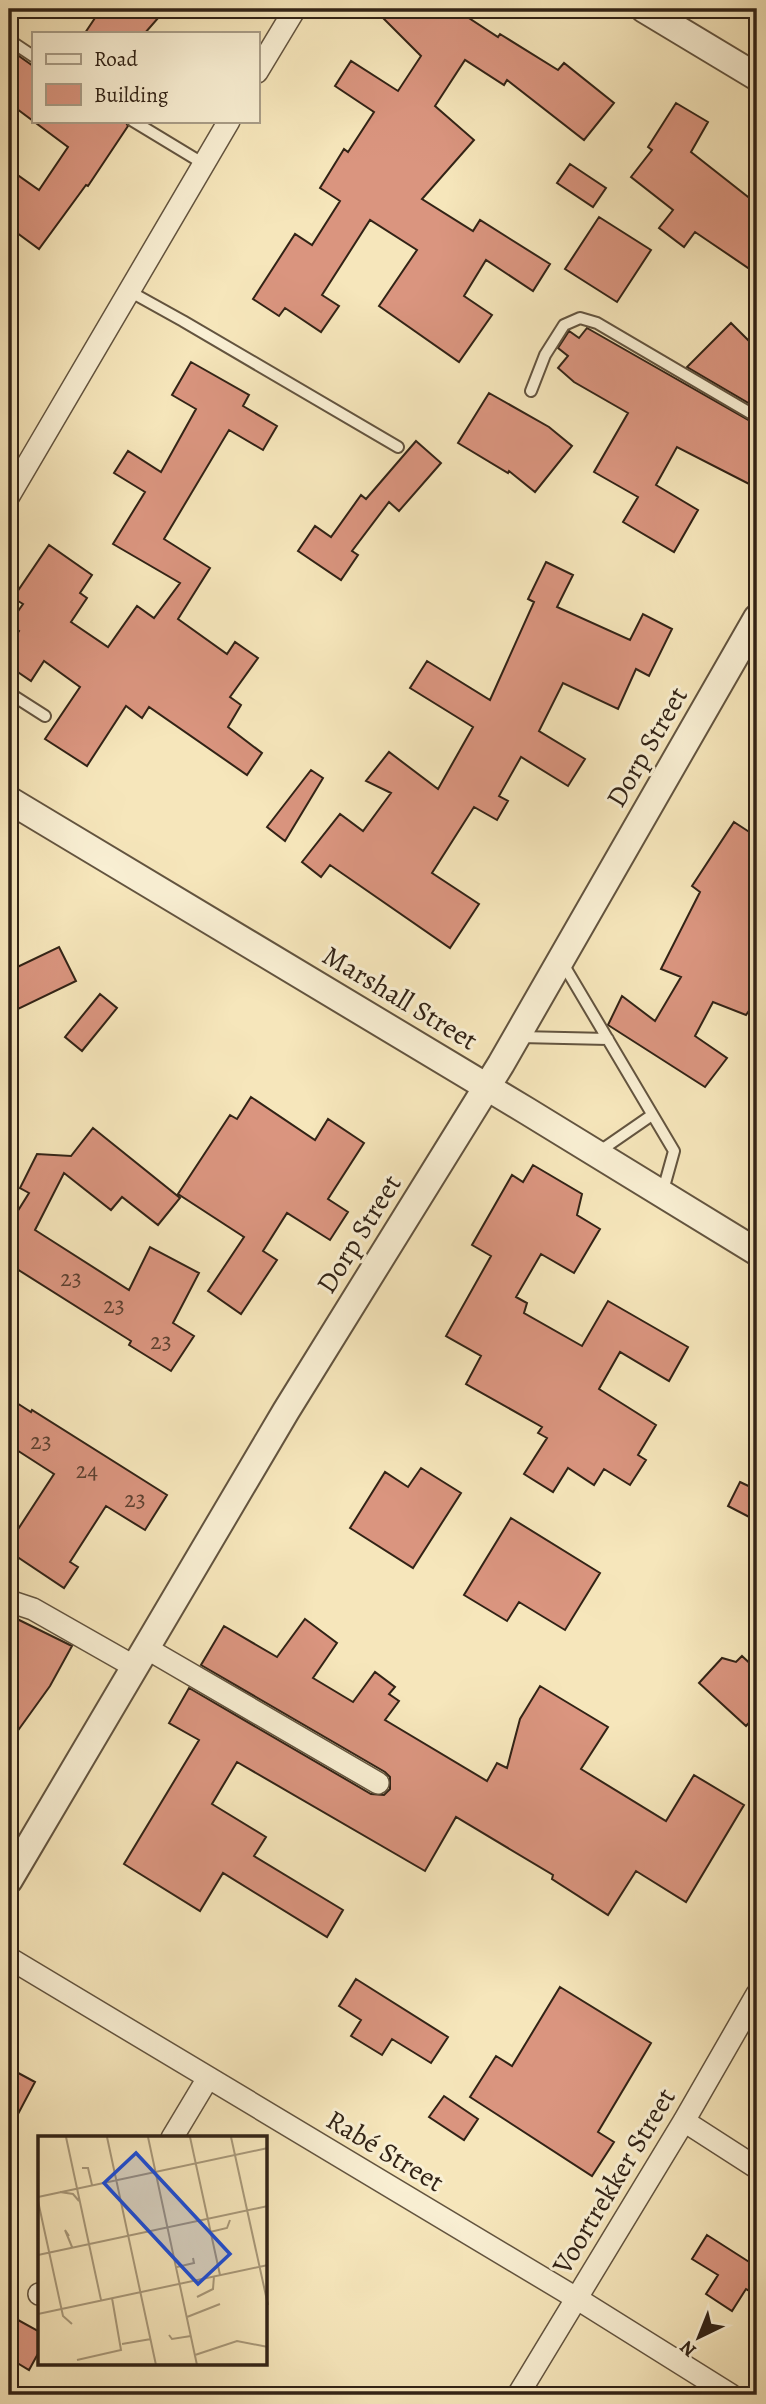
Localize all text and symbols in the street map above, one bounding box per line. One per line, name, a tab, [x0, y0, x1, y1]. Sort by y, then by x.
legend	[32, 32, 259, 122]
text: Road	[94, 45, 138, 73]
text: Building	[94, 81, 169, 109]
street label: Dorp Street	[597, 680, 697, 814]
street label: Marshall Street	[315, 937, 485, 1059]
street label: Dorp Street	[308, 1167, 410, 1301]
house number: 23	[60, 1262, 82, 1294]
house number: 23	[103, 1289, 125, 1321]
house number: 23	[150, 1325, 172, 1357]
house number: 23	[30, 1425, 52, 1457]
house number: 24	[76, 1454, 98, 1486]
house number: 23	[124, 1483, 146, 1515]
street label: Voortrekker Street	[543, 2081, 685, 2282]
street label: Rabé Street	[319, 2101, 451, 2201]
inset map	[38, 2136, 268, 2366]
north arrow	[664, 2302, 734, 2372]
text: N	[674, 2334, 702, 2363]

